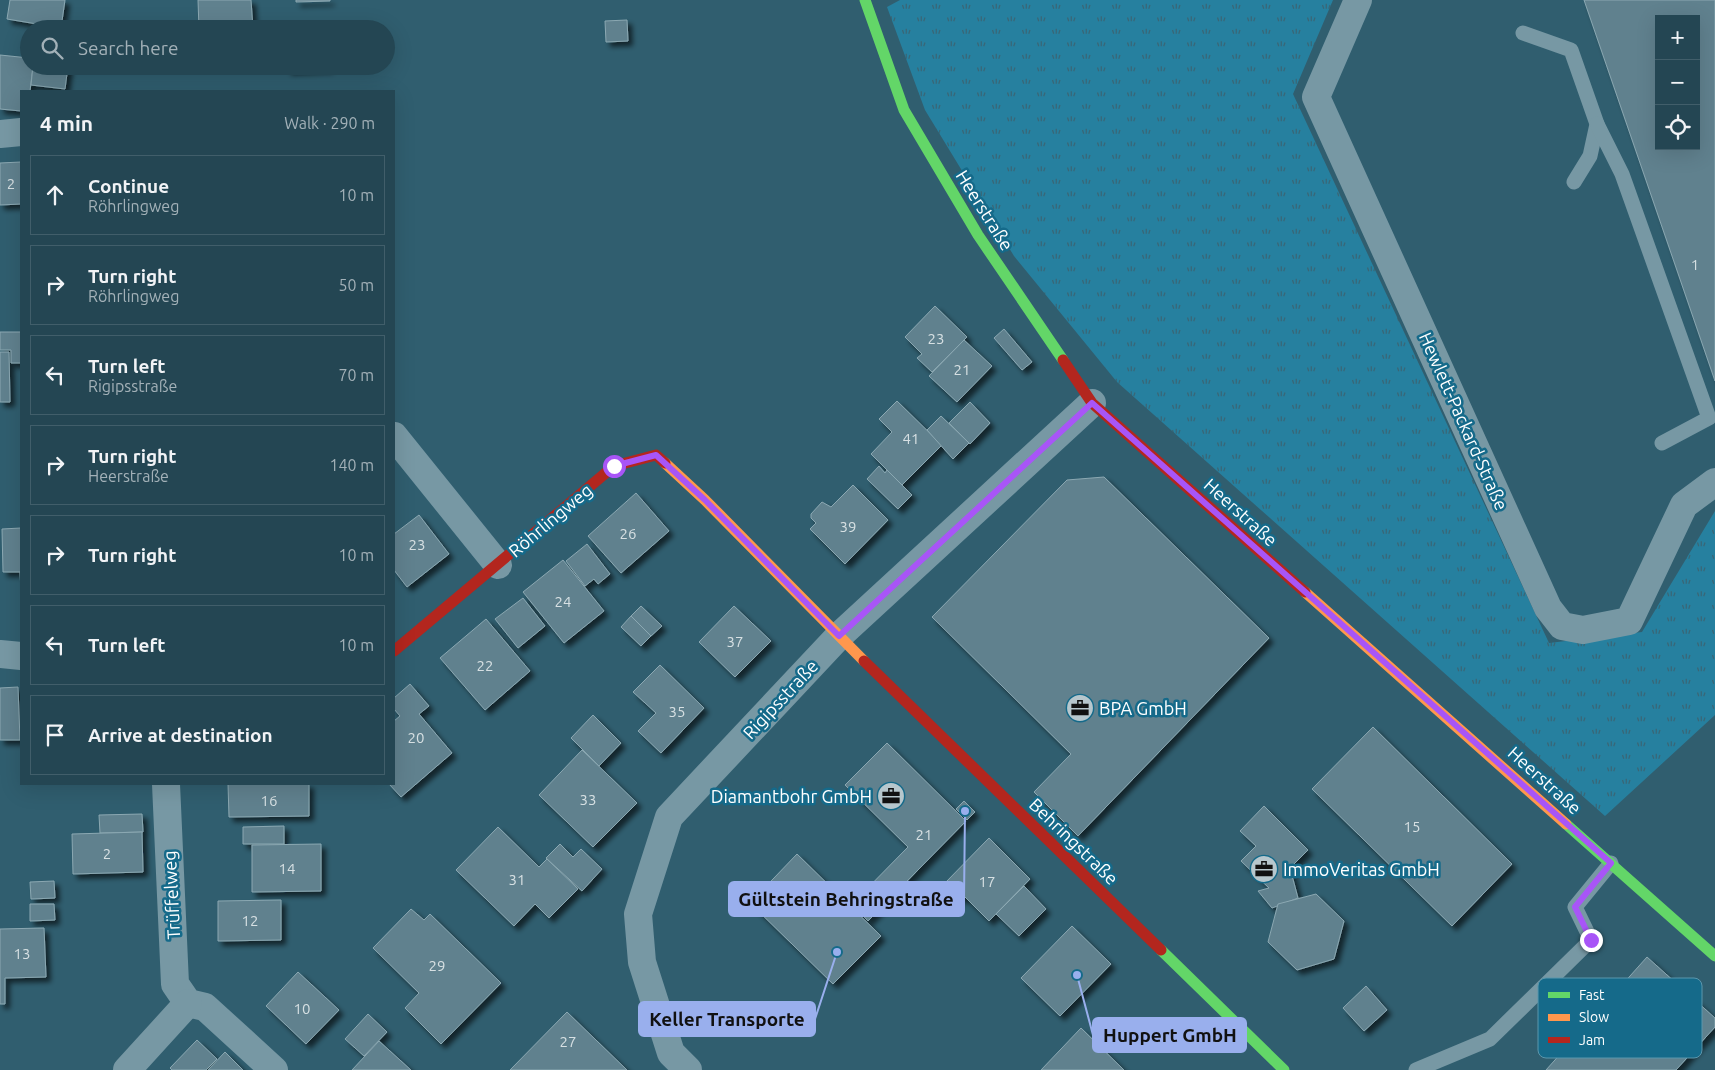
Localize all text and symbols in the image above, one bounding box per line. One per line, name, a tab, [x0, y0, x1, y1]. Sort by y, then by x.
map controls	[1655, 15, 1700, 150]
button: +	[1655, 15, 1700, 60]
search box	[20, 20, 395, 75]
icon: search	[38, 34, 66, 62]
text: Search here	[78, 37, 178, 59]
button: −	[1655, 60, 1700, 105]
button: locate	[1655, 105, 1700, 150]
text: 4 min	[40, 111, 93, 135]
text: Walk · 290 m	[284, 114, 375, 132]
street label: Heerstraße	[952, 166, 1018, 254]
house number: 2	[7, 175, 15, 192]
text: Continue	[88, 175, 169, 197]
icon: ahead	[41, 181, 69, 209]
text: 10 m	[338, 186, 374, 204]
text: Röhrlingweg	[88, 197, 179, 215]
house number: 1	[1691, 256, 1699, 273]
text: Turn right	[88, 265, 176, 287]
icon: right	[41, 271, 69, 299]
text: 50 m	[338, 276, 374, 294]
text: Röhrlingweg	[88, 287, 179, 305]
street label: Hewlett-Packard-Straße	[1416, 329, 1512, 513]
house number: 23	[928, 330, 944, 347]
text: Turn left	[88, 355, 166, 377]
icon: left	[41, 361, 69, 389]
house number: 21	[954, 361, 970, 378]
text: 70 m	[338, 366, 374, 384]
text: Rigipsstraße	[88, 377, 177, 395]
house number: 41	[903, 430, 919, 447]
text: Turn right	[88, 445, 176, 467]
icon: right	[41, 451, 69, 479]
route start	[603, 455, 626, 478]
text: 140 m	[329, 456, 374, 474]
text: Heerstraße	[88, 467, 169, 485]
street label: Heerstraße	[1201, 474, 1281, 550]
street label: Röhrlingweg	[504, 479, 596, 561]
house number: 39	[840, 518, 856, 535]
house number: 26	[620, 525, 636, 542]
house number: 23	[409, 536, 425, 553]
icon: right	[41, 541, 69, 569]
text: Turn right	[88, 544, 176, 566]
text: 10 m	[338, 546, 374, 564]
house number: 24	[555, 593, 571, 610]
icon: left	[41, 631, 69, 659]
house number: 37	[727, 633, 743, 650]
text: Turn left	[88, 634, 166, 656]
text: 10 m	[338, 636, 374, 654]
street label: Rigipsstraße	[738, 655, 822, 743]
house number: 22	[477, 657, 493, 674]
office icon: BPA GmbH	[1065, 693, 1095, 723]
place label: BPA GmbH	[1099, 698, 1187, 718]
house number: 35	[669, 703, 685, 720]
icon: arrive	[41, 721, 69, 749]
text: Arrive at destination	[88, 724, 273, 746]
house number: 20	[408, 729, 424, 746]
street label: Heerstraße	[1505, 742, 1585, 818]
office icon: Diamantbohr GmbH	[876, 781, 906, 811]
place label: Diamantbohr GmbH	[711, 786, 872, 806]
house number: 33	[580, 791, 596, 808]
house number: 16	[261, 792, 277, 809]
street label: Behringstraße	[1026, 794, 1122, 888]
house number: 15	[1404, 818, 1420, 835]
house number: 21	[916, 826, 932, 843]
house number: 2	[103, 845, 111, 862]
street label: Trüffelweg	[159, 850, 183, 940]
office icon: ImmoVeritas GmbH	[1249, 854, 1279, 884]
place label: ImmoVeritas GmbH	[1283, 859, 1440, 879]
house number: 14	[279, 860, 295, 877]
house number: 31	[509, 871, 525, 888]
house number: 17	[979, 873, 995, 890]
callout: Gültstein Behringstraße	[729, 882, 964, 916]
text: Gültstein Behringstraße	[738, 888, 954, 910]
house number: 12	[242, 912, 258, 929]
route end	[1580, 929, 1603, 952]
house number: 13	[14, 945, 30, 962]
house number: 29	[429, 957, 445, 974]
legend	[1538, 978, 1702, 1058]
text: Fast	[1579, 987, 1605, 1003]
house number: 10	[294, 1000, 310, 1017]
callout: Keller Transporte	[639, 1002, 815, 1036]
text: Keller Transporte	[649, 1008, 805, 1030]
text: Slow	[1579, 1009, 1609, 1025]
callout: Huppert GmbH	[1093, 1018, 1246, 1052]
text: Huppert GmbH	[1103, 1024, 1237, 1046]
text: Jam	[1579, 1032, 1605, 1048]
house number: 27	[560, 1033, 576, 1050]

